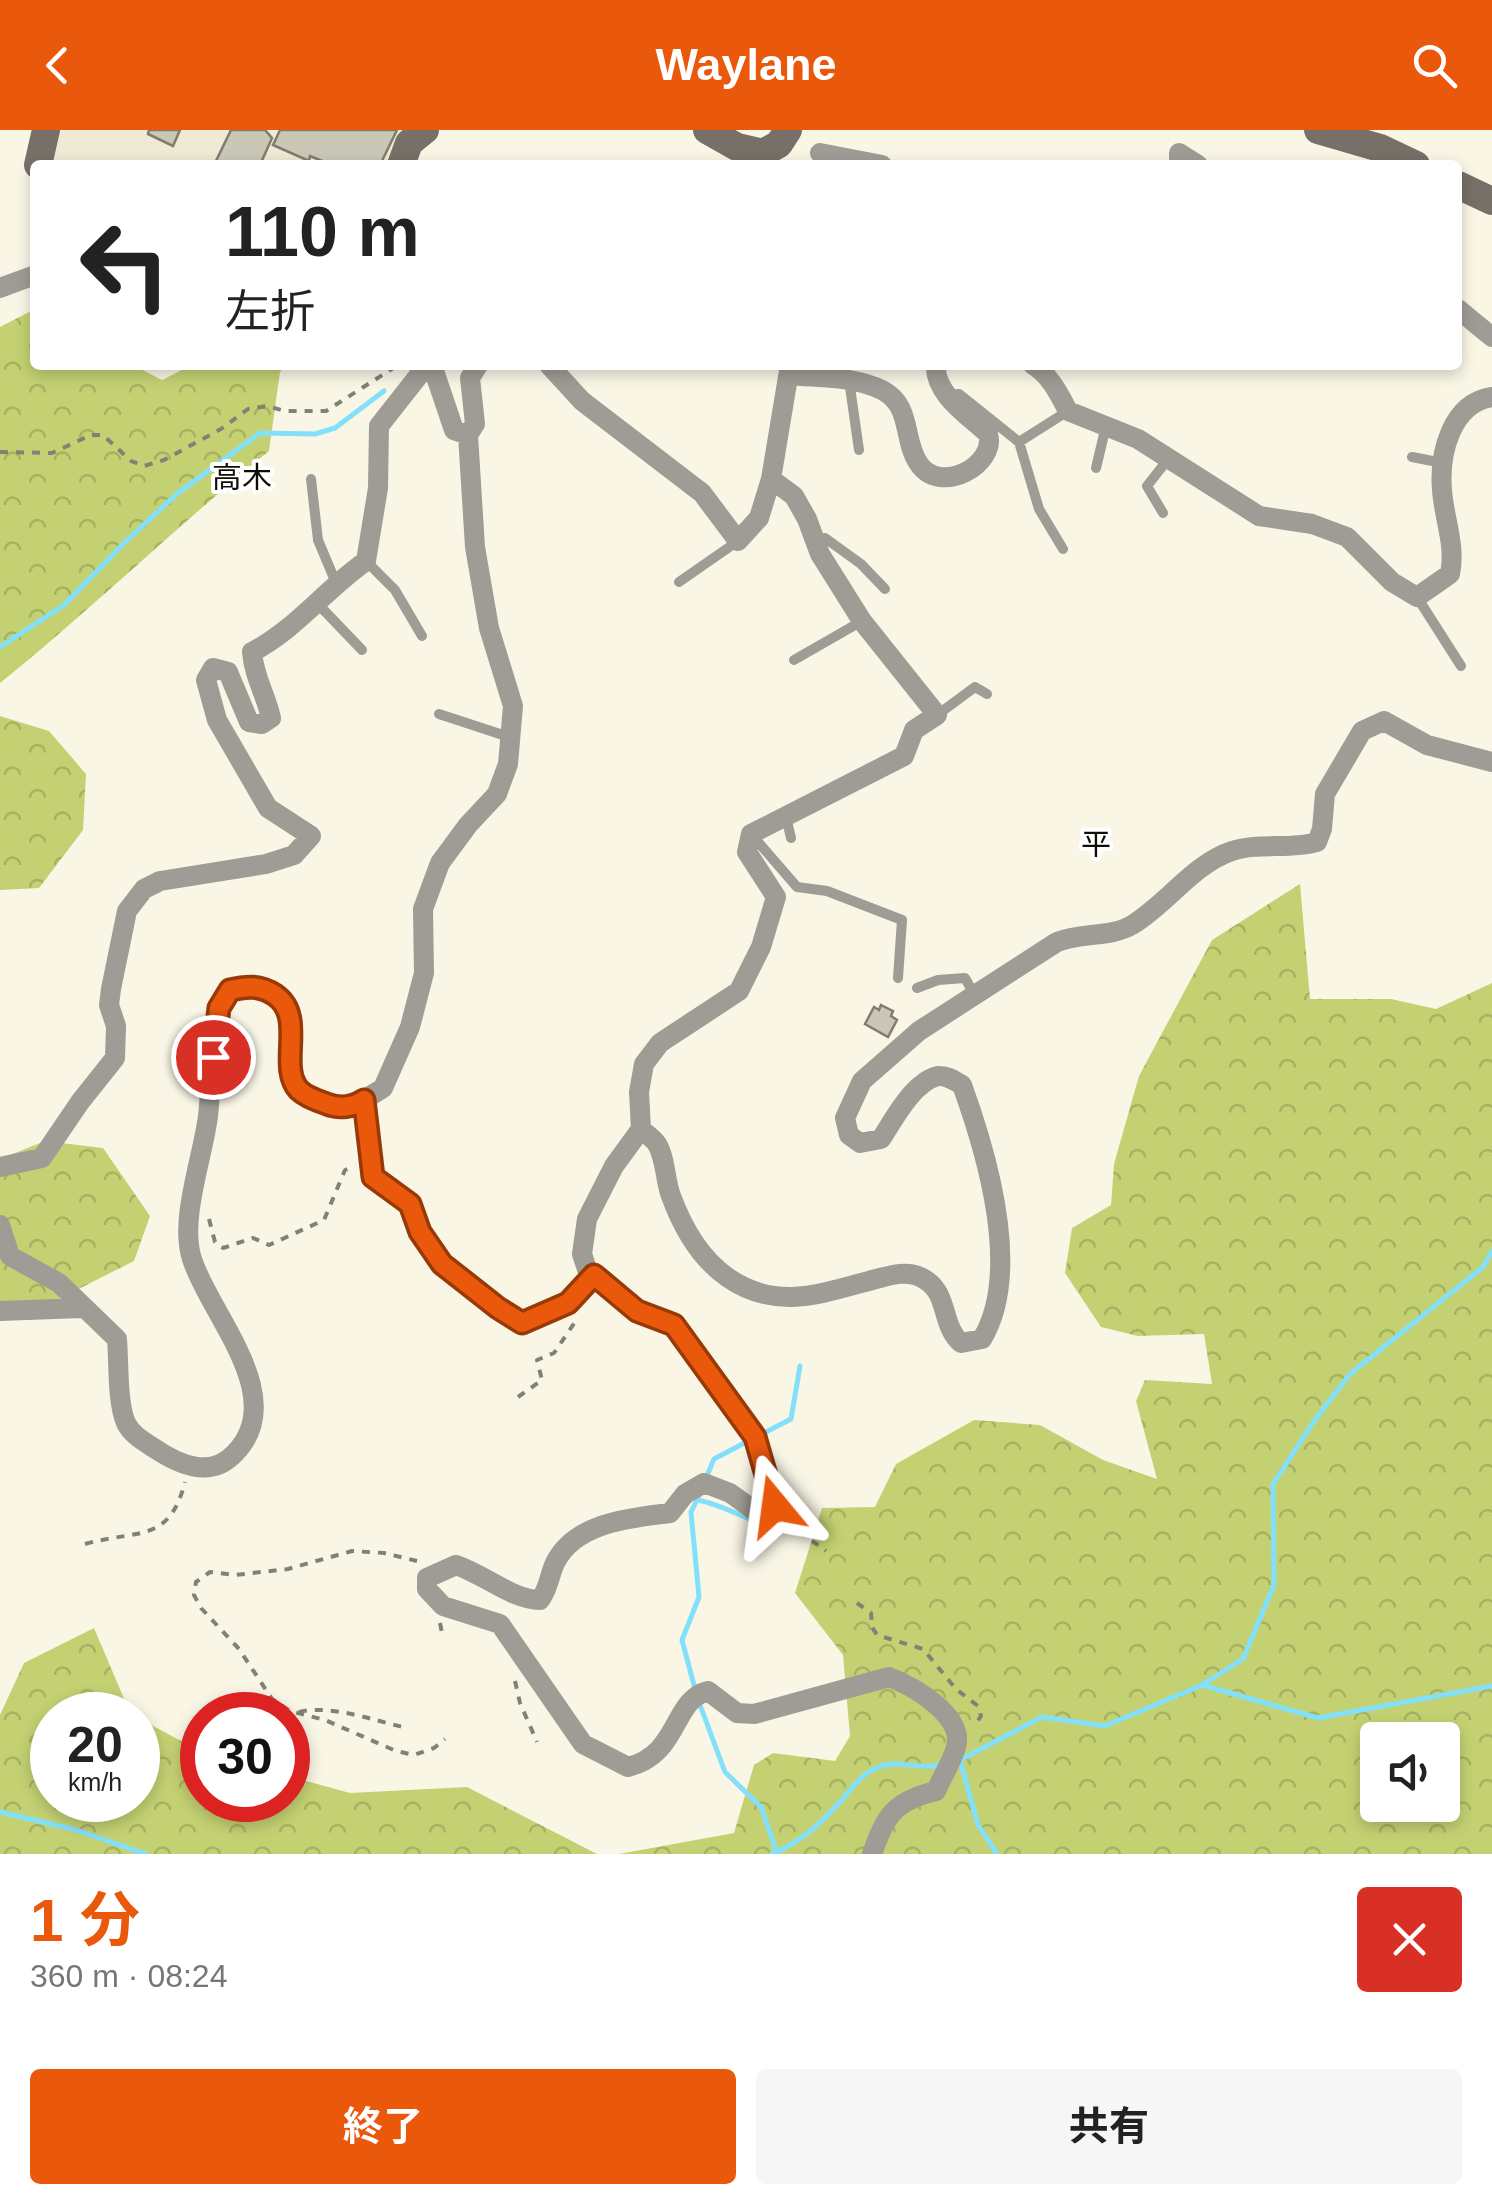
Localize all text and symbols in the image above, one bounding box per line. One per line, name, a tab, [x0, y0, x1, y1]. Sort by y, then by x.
icon: back	[30, 38, 85, 93]
icon: search	[1407, 38, 1462, 93]
text: Waylane	[656, 39, 836, 90]
text: 110 m	[225, 193, 420, 271]
icon: left	[60, 200, 190, 330]
text: 左折	[225, 286, 315, 337]
district label: 高木	[212, 461, 272, 494]
district label: 平	[1081, 828, 1111, 861]
pin	[171, 1015, 256, 1100]
icon: arrive	[186, 1030, 241, 1085]
position arrow	[723, 1454, 827, 1558]
speed limit sign: 30	[180, 1692, 310, 1822]
text: 20	[67, 1717, 123, 1773]
map controls	[1360, 1722, 1460, 1822]
button: sound	[1360, 1722, 1460, 1822]
text: km/h	[68, 1768, 122, 1796]
text: 1 分	[30, 1887, 140, 1954]
button: close	[1357, 1887, 1462, 1992]
text: 360 m · 08:24	[30, 1958, 227, 1994]
button: 終了	[30, 2069, 736, 2184]
button: 共有	[756, 2069, 1462, 2184]

